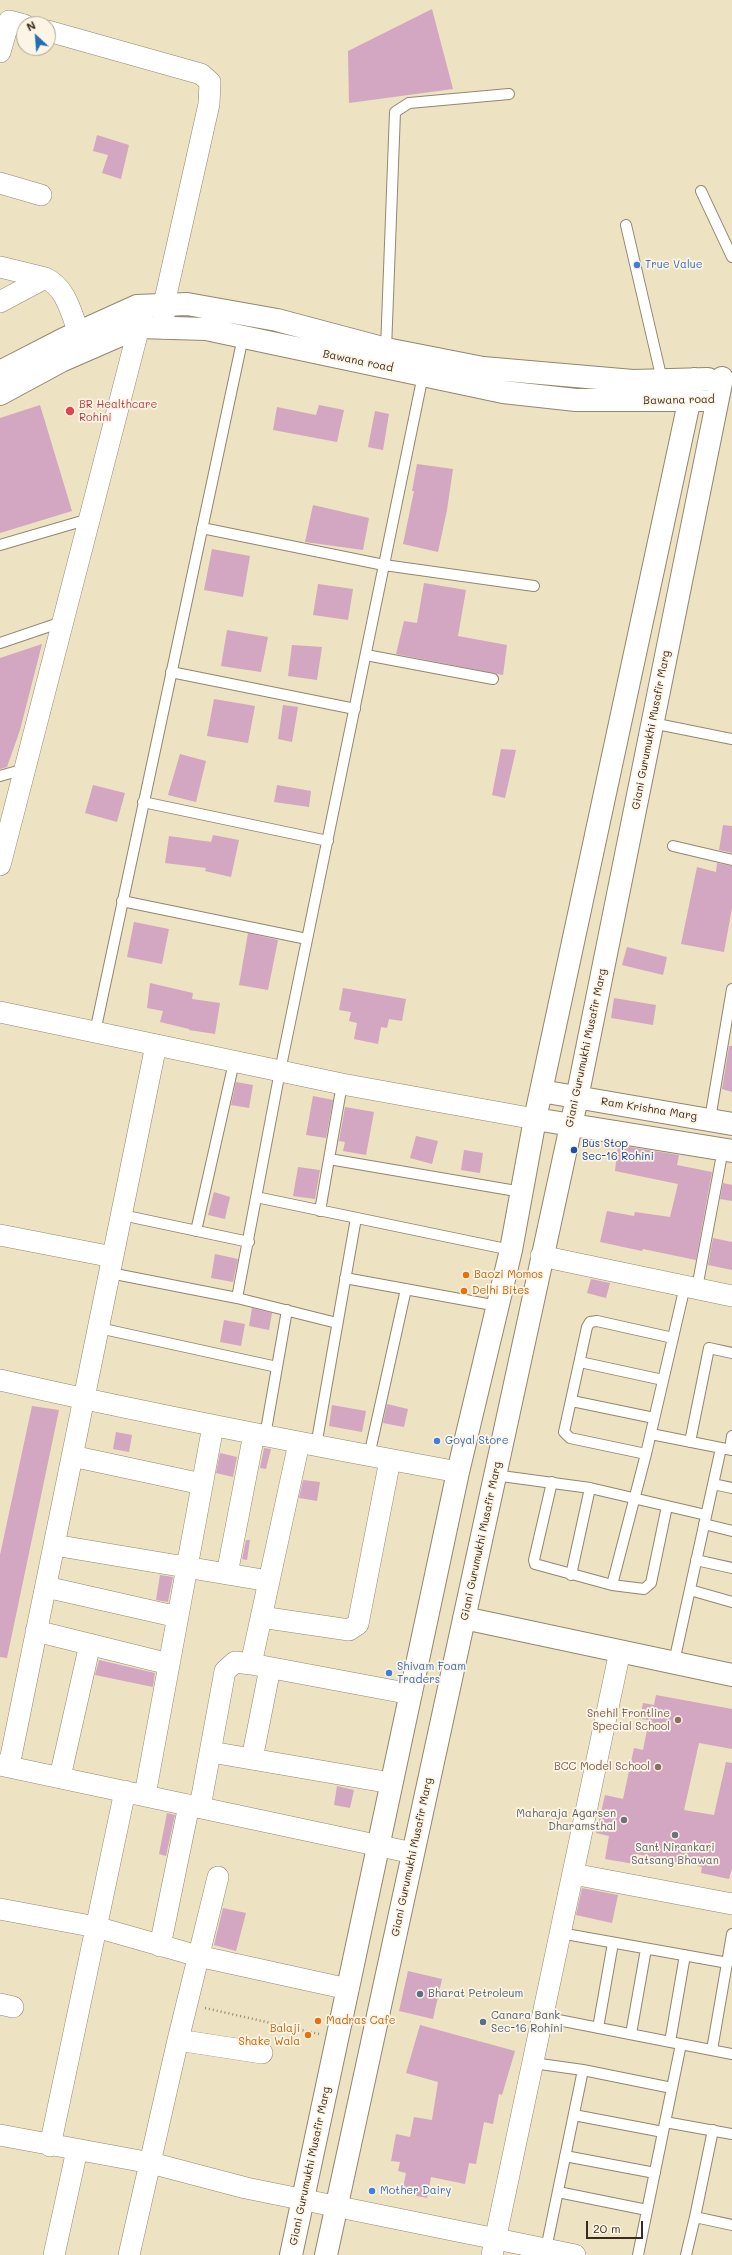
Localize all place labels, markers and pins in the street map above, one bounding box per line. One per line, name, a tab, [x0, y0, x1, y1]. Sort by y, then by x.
place label: True Value	[645, 258, 703, 272]
marker: True Value	[632, 260, 642, 270]
place label: BR Healthcare Rohini	[79, 398, 157, 424]
marker: BR Healthcare Rohini	[64, 405, 76, 417]
place label: Bus Stop Sec-16 Rohini	[582, 1137, 654, 1163]
marker: Bus Stop Sec-16 Rohini	[569, 1145, 579, 1155]
place label: Baozi Momos	[474, 1268, 543, 1282]
marker: Baozi Momos	[461, 1270, 471, 1280]
place label: Delhi Bites	[472, 1284, 529, 1298]
marker: Delhi Bites	[459, 1286, 469, 1296]
place label: Goyal Store	[445, 1434, 508, 1448]
marker: Goyal Store	[432, 1436, 442, 1446]
place label: Shivam Foam Traders	[397, 1660, 466, 1686]
marker: Shivam Foam Traders	[384, 1668, 394, 1678]
place label: Snehil Frontline Special School	[587, 1707, 670, 1733]
marker: Snehil Frontline Special School	[673, 1715, 683, 1725]
place label: BCC Model School	[554, 1760, 650, 1774]
marker: BCC Model School	[653, 1762, 663, 1772]
place label: Maharaja Agarsen Dharamsthal	[516, 1807, 616, 1833]
marker: Maharaja Agarsen Dharamsthal	[619, 1815, 629, 1825]
marker: Sant Nirankari Satsang Bhawan	[670, 1830, 680, 1840]
place label: Sant Nirankari Satsang Bhawan	[631, 1841, 719, 1867]
place label: Bharat Petroleum	[428, 1987, 523, 2001]
marker: Bharat Petroleum	[415, 1989, 425, 1999]
place label: Canara Bank Sec-16 Rohini	[491, 2009, 563, 2035]
place label: Madras Cafe	[326, 2014, 396, 2028]
marker: Madras Cafe	[313, 2016, 323, 2026]
marker: Canara Bank Sec-16 Rohini	[478, 2017, 488, 2027]
place label: Balaji Shake Wala	[238, 2022, 300, 2048]
marker: Balaji Shake Wala	[303, 2030, 313, 2040]
place label: Mother Dairy	[380, 2184, 451, 2198]
marker: Mother Dairy	[367, 2186, 377, 2196]

